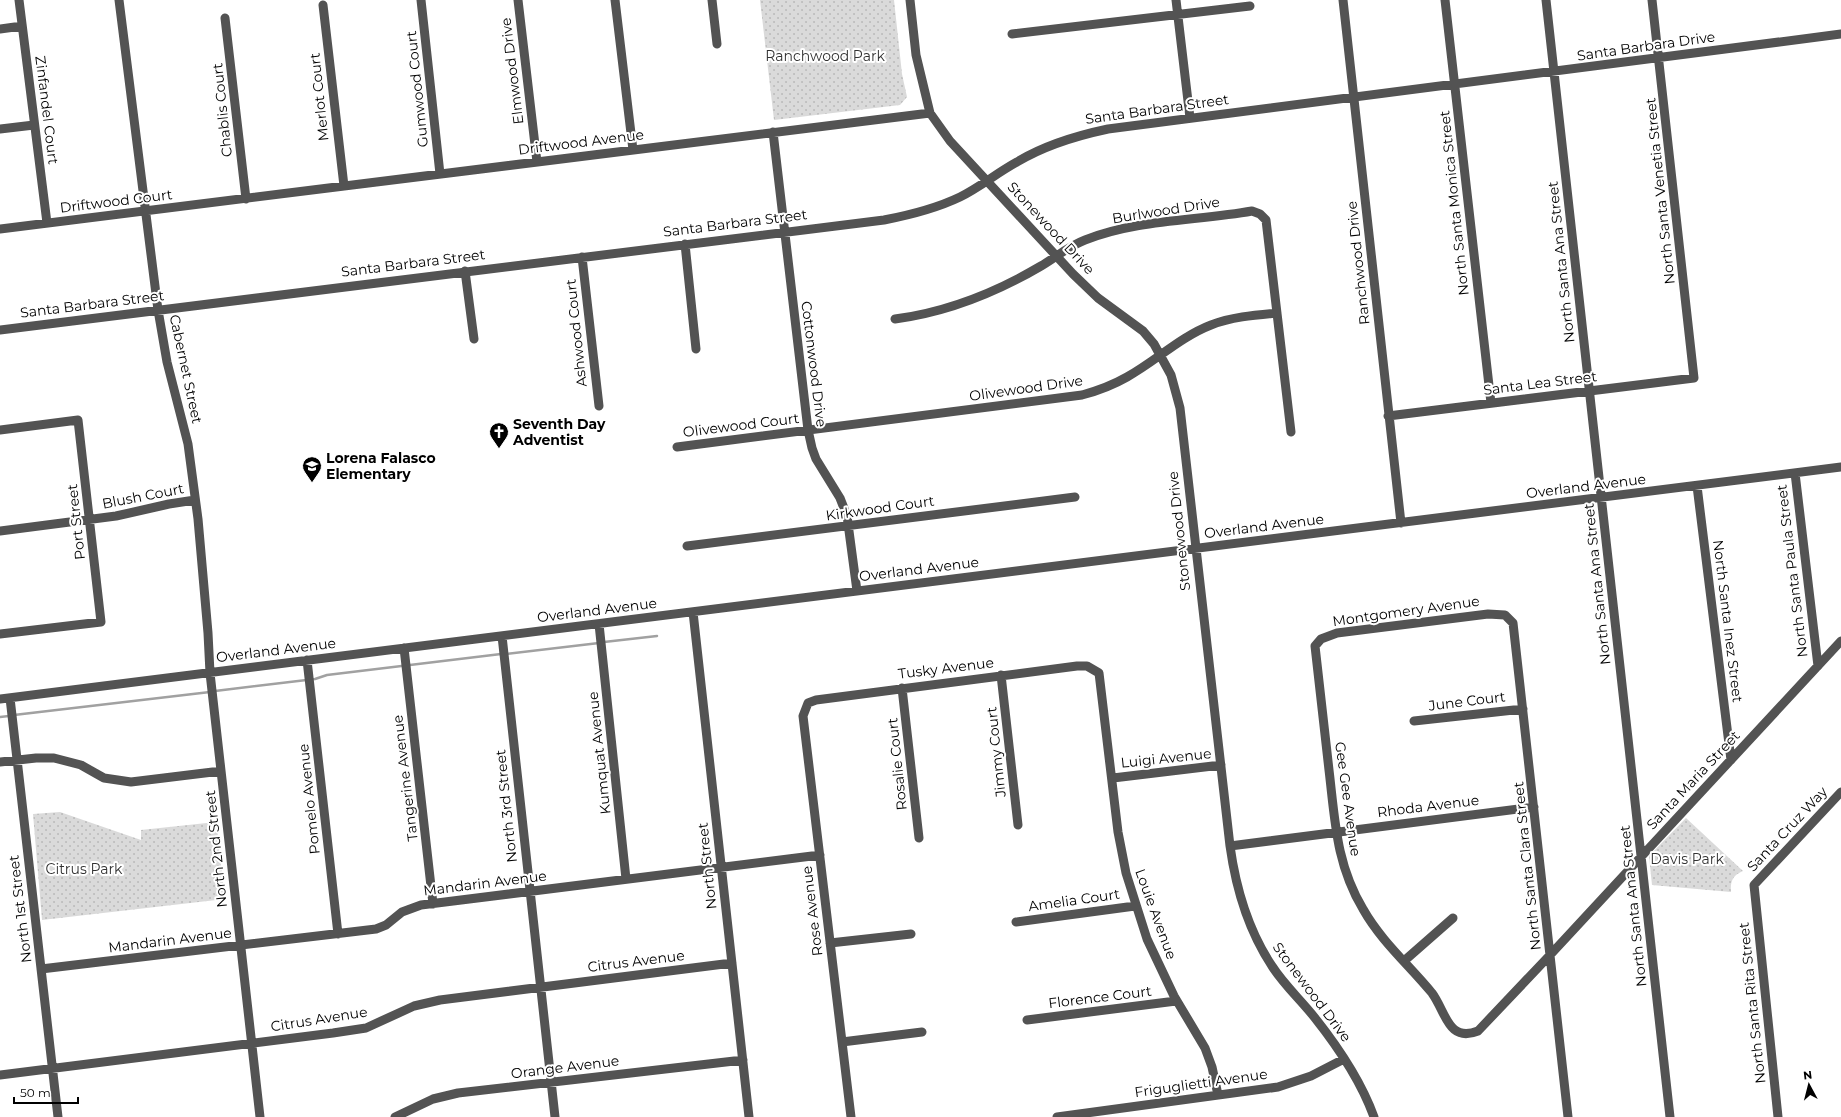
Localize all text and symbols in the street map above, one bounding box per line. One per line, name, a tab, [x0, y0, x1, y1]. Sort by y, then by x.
street label: Elmwood Drive	[497, 17, 527, 125]
street label: Santa Barbara Drive	[1576, 27, 1716, 65]
street label: Gumwood Court	[402, 30, 432, 148]
park label: Ranchwood Park	[765, 47, 885, 65]
street label: Merlot Court	[305, 52, 333, 142]
street label: Zinfandel Court	[31, 55, 63, 166]
street label: Chablis Court	[208, 62, 236, 158]
street label: Santa Barbara Street	[1084, 90, 1230, 128]
street label: North Santa Venetia Street	[1641, 96, 1679, 285]
street label: North Santa Monica Street	[1435, 109, 1473, 296]
street label: Driftwood Avenue	[517, 125, 645, 159]
street label: Stonewood Drive	[1003, 178, 1099, 278]
street label: North Santa Ana Street	[1544, 180, 1578, 344]
street label: Driftwood Court	[59, 185, 174, 217]
street label: Burlwood Drive	[1111, 193, 1221, 227]
street label: Ranchwood Drive	[1343, 200, 1373, 326]
street label: Santa Barbara Street	[662, 205, 808, 241]
street label: Santa Barbara Street	[340, 245, 486, 281]
street label: Ashwood Court	[561, 278, 591, 388]
street label: Santa Barbara Street	[19, 286, 165, 322]
street label: Cottonwood Drive	[797, 300, 831, 428]
street label: Cabernet Street	[166, 313, 206, 426]
street label: Santa Lea Street	[1482, 367, 1598, 399]
street label: Olivewood Drive	[968, 371, 1084, 405]
street label: Olivewood Court	[682, 409, 801, 441]
place label: Seventh Day Adventist	[512, 415, 606, 449]
church icon: Seventh Day Adventist	[488, 421, 510, 449]
place label: Lorena Falasco Elementary	[326, 449, 436, 483]
school or university icon: Lorena Falasco Elementary	[301, 455, 323, 483]
street label: Stonewood Drive	[1164, 470, 1194, 592]
street label: Overland Avenue	[1525, 470, 1647, 502]
street label: Blush Court	[101, 479, 186, 513]
street label: Port Street	[63, 483, 89, 561]
street label: North Santa Paula Street	[1772, 483, 1812, 658]
street label: Kirkwood Court	[825, 491, 936, 525]
street label: North Santa Ana Street	[1580, 502, 1614, 666]
street label: Overland Avenue	[1203, 510, 1325, 542]
street label: North Santa Inez Street	[1709, 539, 1747, 704]
street label: Overland Avenue	[858, 553, 980, 585]
street label: Montgomery Avenue	[1331, 592, 1481, 630]
street label: Overland Avenue	[536, 594, 658, 626]
street label: Overland Avenue	[215, 634, 337, 666]
street label: Tusky Avenue	[897, 653, 995, 683]
street label: June Court	[1427, 687, 1507, 715]
street label: Kumquat Avenue	[584, 691, 614, 815]
street label: Jimmy Court	[982, 706, 1010, 799]
street label: Tangerine Avenue	[388, 714, 422, 842]
street label: Rosalie Court	[883, 717, 911, 811]
street label: Santa Maria Street	[1642, 727, 1744, 833]
street label: Gee Gee Avenue	[1331, 740, 1365, 858]
street label: Pomelo Avenue	[294, 743, 324, 855]
street label: Luigi Avenue	[1120, 744, 1212, 772]
street label: North 3rd Street	[491, 748, 521, 863]
street label: North Santa Clara Street	[1509, 780, 1545, 951]
street label: Santa Cruz Way	[1743, 782, 1831, 875]
street label: North 2nd Street	[201, 789, 231, 908]
street label: Rhoda Avenue	[1376, 791, 1480, 821]
street label: North Street	[693, 821, 721, 910]
street label: North Santa Ana Street	[1616, 824, 1650, 988]
park label: Davis Park	[1650, 850, 1724, 868]
street label: North 1st Street	[4, 854, 36, 964]
park label: Citrus Park	[46, 860, 123, 878]
street label: Rose Avenue	[798, 865, 826, 957]
street label: Louie Avenue	[1131, 866, 1181, 962]
street label: Mandarin Avenue	[422, 867, 548, 899]
street label: Amelia Court	[1027, 885, 1121, 915]
street label: North Santa Rita Street	[1735, 921, 1769, 1084]
street label: Mandarin Avenue	[107, 924, 233, 956]
street label: Stonewood Drive	[1269, 939, 1355, 1045]
street label: Citrus Avenue	[586, 946, 686, 976]
street label: Florence Court	[1047, 982, 1153, 1012]
street label: Citrus Avenue	[269, 1002, 369, 1036]
street label: Orange Avenue	[510, 1051, 620, 1083]
street label: Friguglietti Avenue	[1133, 1065, 1269, 1101]
north arrow	[1789, 1065, 1829, 1105]
text: N	[1803, 1068, 1813, 1083]
scale bar	[14, 1079, 78, 1105]
text: 50 m	[20, 1085, 51, 1100]

